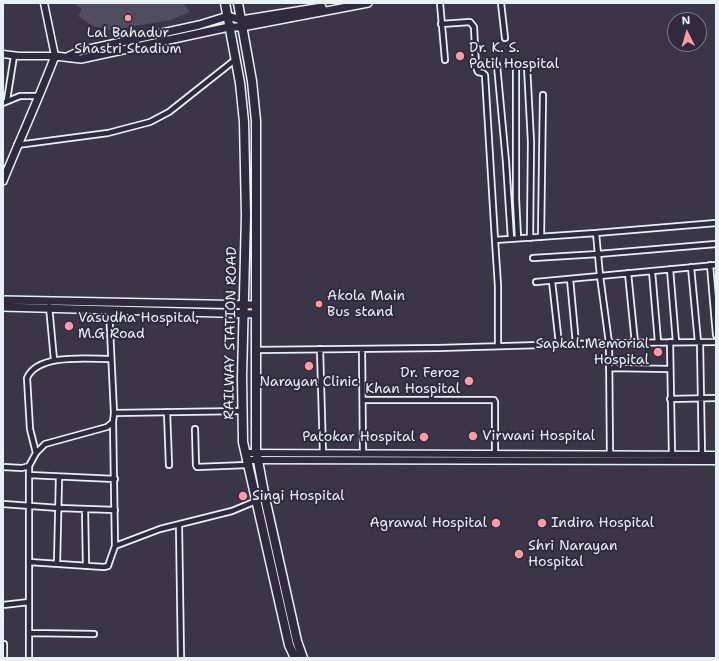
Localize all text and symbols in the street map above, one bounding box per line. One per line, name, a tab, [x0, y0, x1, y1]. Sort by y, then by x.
north arrow	[667, 12, 707, 52]
marker: Lal Bahadur Shastri Stadium	[123, 13, 133, 23]
text: N	[681, 13, 691, 28]
place label: Lal Bahadur Shastri Stadium	[74, 25, 182, 58]
place label: Dr. K. S. Patil Hospital	[469, 40, 559, 72]
marker: Dr. K. S. Patil Hospital	[454, 50, 466, 62]
street label: RAILWAY STATION ROAD	[221, 246, 241, 420]
place label: Akola Main Bus stand	[327, 288, 405, 320]
marker: Akola Main Bus stand	[314, 299, 324, 309]
place label: Vasudha Hospital, M.G Road	[78, 310, 199, 342]
marker: Vasudha Hospital, M.G Road	[63, 320, 75, 332]
place label: Sapkal Memorial Hospital	[535, 336, 649, 368]
marker: Sapkal Memorial Hospital	[652, 346, 664, 358]
marker: Narayan Clinic	[303, 360, 315, 372]
place label: Dr. Feroz Khan Hospital	[365, 365, 460, 398]
place label: Narayan Clinic	[260, 374, 358, 390]
marker: Dr. Feroz Khan Hospital	[463, 375, 475, 387]
place label: Virwani Hospital	[482, 428, 595, 444]
place label: Patokar Hospital	[302, 429, 415, 445]
marker: Virwani Hospital	[467, 430, 479, 442]
marker: Patokar Hospital	[418, 431, 430, 443]
place label: Singi Hospital	[252, 488, 345, 504]
marker: Singi Hospital	[237, 490, 249, 502]
place label: Agrawal Hospital	[369, 515, 487, 531]
place label: Indira Hospital	[551, 515, 654, 531]
marker: Agrawal Hospital	[490, 517, 502, 529]
marker: Indira Hospital	[536, 517, 548, 529]
place label: Shri Narayan Hospital	[528, 538, 617, 570]
marker: Shri Narayan Hospital	[513, 548, 525, 560]

